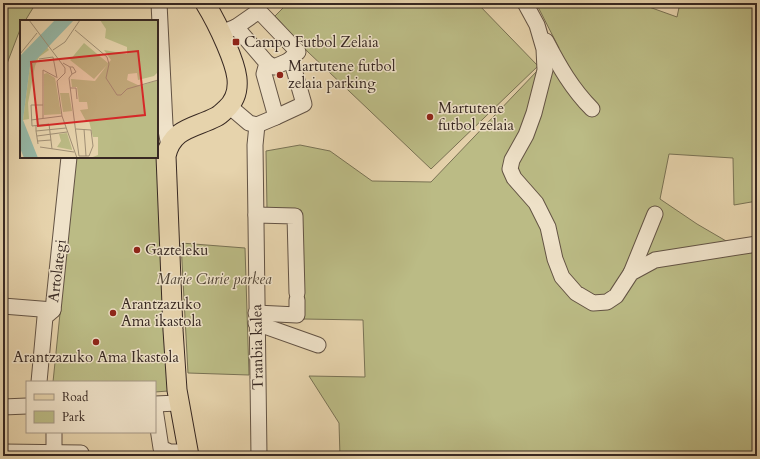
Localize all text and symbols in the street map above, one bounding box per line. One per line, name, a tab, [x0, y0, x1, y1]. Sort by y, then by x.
inset map	[20, 20, 158, 158]
place label: Campo Futbol Zelaia	[244, 32, 379, 52]
marker: Campo Futbol Zelaia	[231, 37, 241, 47]
place label: Martutene futbol zelaia parking	[288, 56, 396, 93]
marker: Martutene futbol zelaia parking	[275, 70, 285, 80]
place label: Martutene futbol zelaia	[438, 98, 515, 135]
marker: Martutene futbol zelaia	[425, 112, 435, 122]
street label: Artolategi	[43, 238, 71, 304]
place label: Gazteleku	[145, 240, 209, 260]
marker: Gazteleku	[132, 245, 142, 255]
park label: Marie Curie parkea	[156, 269, 272, 289]
place label: Arantzazuko Ama ikastola	[121, 294, 202, 331]
street label: Tranbia kalea	[246, 303, 268, 390]
marker: Arantzazuko Ama ikastola	[108, 308, 118, 318]
marker: Arantzazuko Ama Ikastola	[91, 337, 101, 347]
place label: Arantzazuko Ama Ikastola	[13, 347, 179, 367]
legend	[26, 381, 156, 433]
text: Road	[62, 389, 89, 405]
text: Park	[62, 409, 86, 425]

